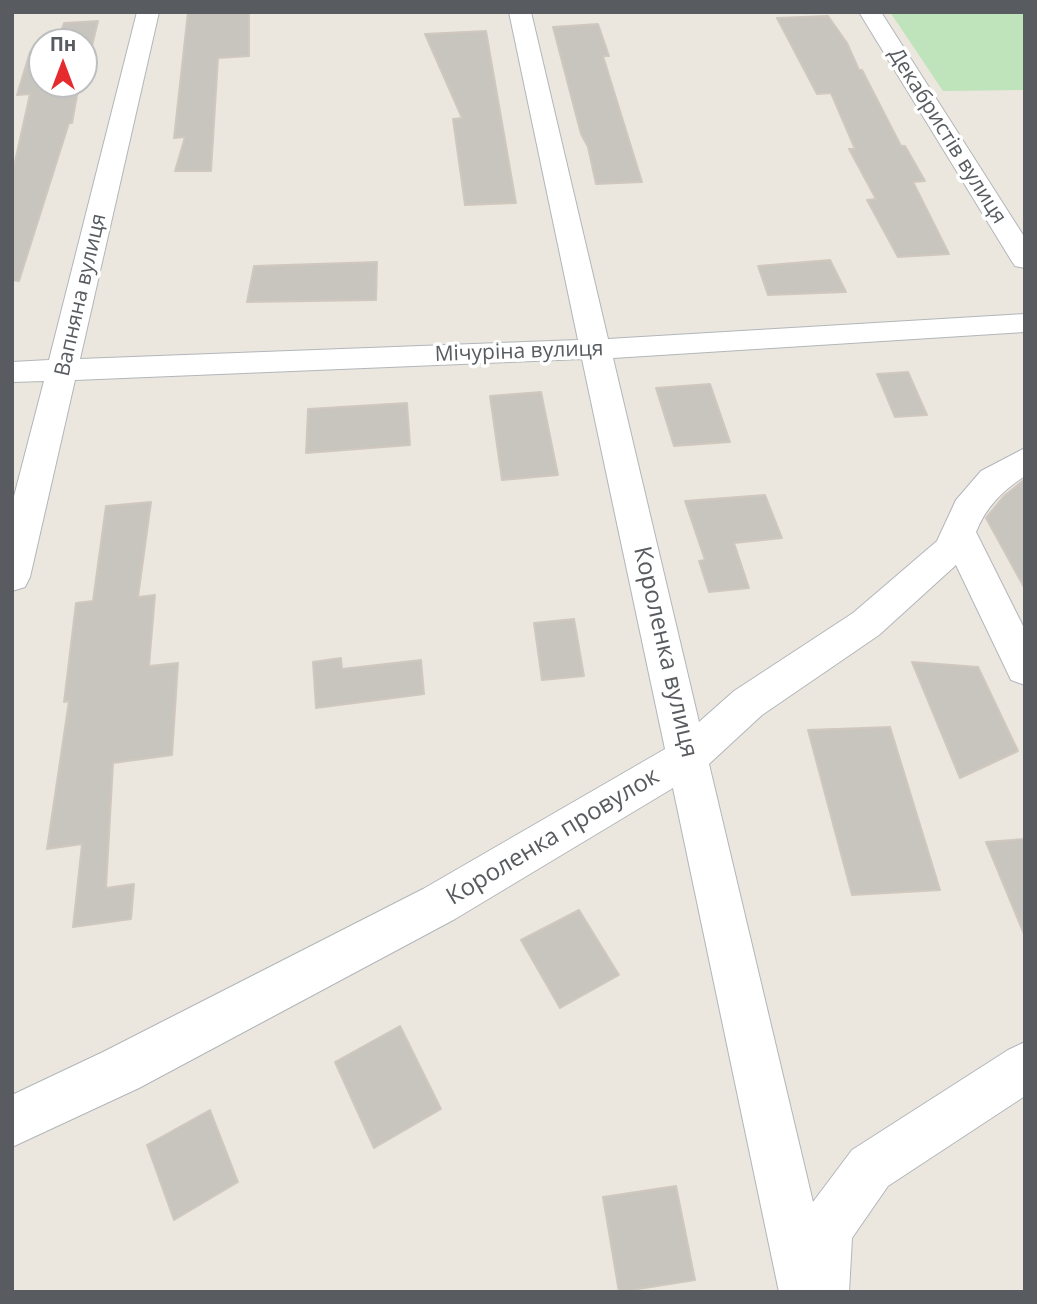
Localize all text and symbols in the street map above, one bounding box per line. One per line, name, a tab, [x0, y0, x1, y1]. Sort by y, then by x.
north arrow	[28, 28, 98, 98]
text: Пн	[50, 31, 76, 57]
street label: Декабристів вулиця	[883, 43, 1011, 229]
street label: Вапняна вулиця	[50, 211, 112, 379]
street label: Мічуріна вулиця	[434, 336, 604, 368]
street label: Короленка вулиця	[627, 544, 703, 760]
street label: Короленка провулок	[441, 762, 665, 912]

